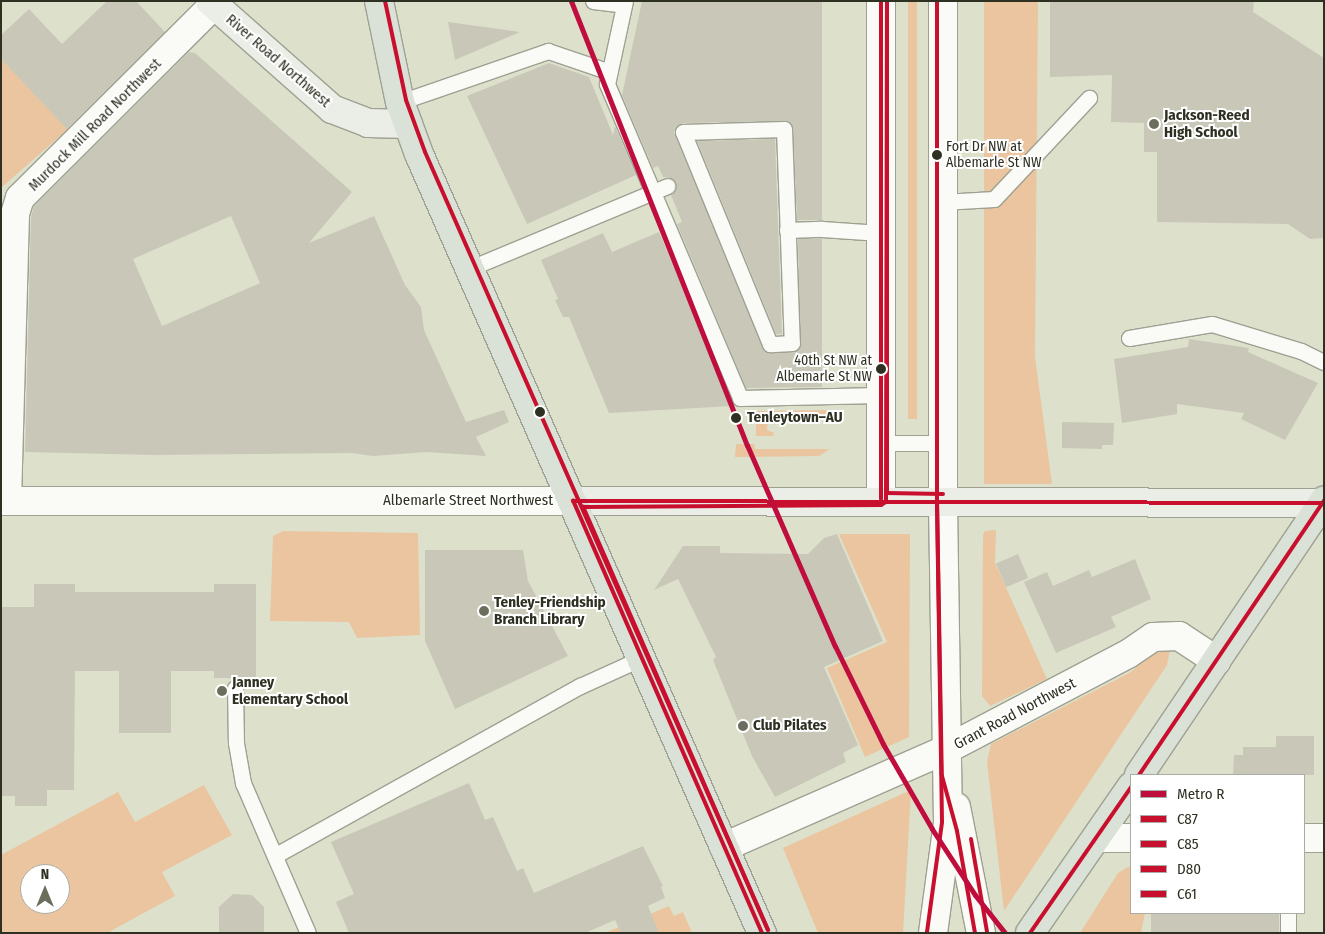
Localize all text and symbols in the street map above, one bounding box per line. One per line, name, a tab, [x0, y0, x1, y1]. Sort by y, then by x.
street label: River Road Northwest	[222, 11, 334, 111]
street label: Murdock Mill Road Northwest	[25, 55, 165, 195]
place label: Jackson-Reed High School	[1164, 106, 1250, 141]
marker: Jackson-Reed High School	[1148, 118, 1160, 130]
place label: Fort Dr NW at Albemarle St NW	[946, 139, 1042, 172]
marker: Fort Dr NW at Albemarle St NW	[932, 150, 942, 160]
place label: 40th St NW at Albemarle St NW	[776, 353, 872, 386]
marker: 40th St NW at Albemarle St NW	[876, 364, 886, 374]
unlabelled marker	[535, 407, 545, 417]
place label: Tenleytown–AU	[747, 409, 843, 427]
marker: Tenleytown–AU	[729, 411, 743, 425]
street label: Albemarle Street Northwest	[383, 492, 553, 510]
place label: Tenley-Friendship Branch Library	[494, 593, 606, 628]
marker: Tenley-Friendship Branch Library	[478, 605, 490, 617]
place label: Janney Elementary School	[232, 673, 348, 708]
street label: Grant Road Northwest	[951, 674, 1079, 754]
marker: Janney Elementary School	[216, 685, 228, 697]
place label: Club Pilates	[753, 717, 827, 735]
marker: Club Pilates	[737, 720, 749, 732]
legend	[1130, 774, 1305, 914]
text: Metro R	[1177, 785, 1224, 803]
text: C87	[1177, 810, 1198, 828]
text: C85	[1177, 835, 1199, 853]
text: D80	[1177, 860, 1201, 878]
north arrow	[20, 864, 70, 914]
text: N	[41, 866, 49, 883]
text: C61	[1177, 885, 1197, 903]

